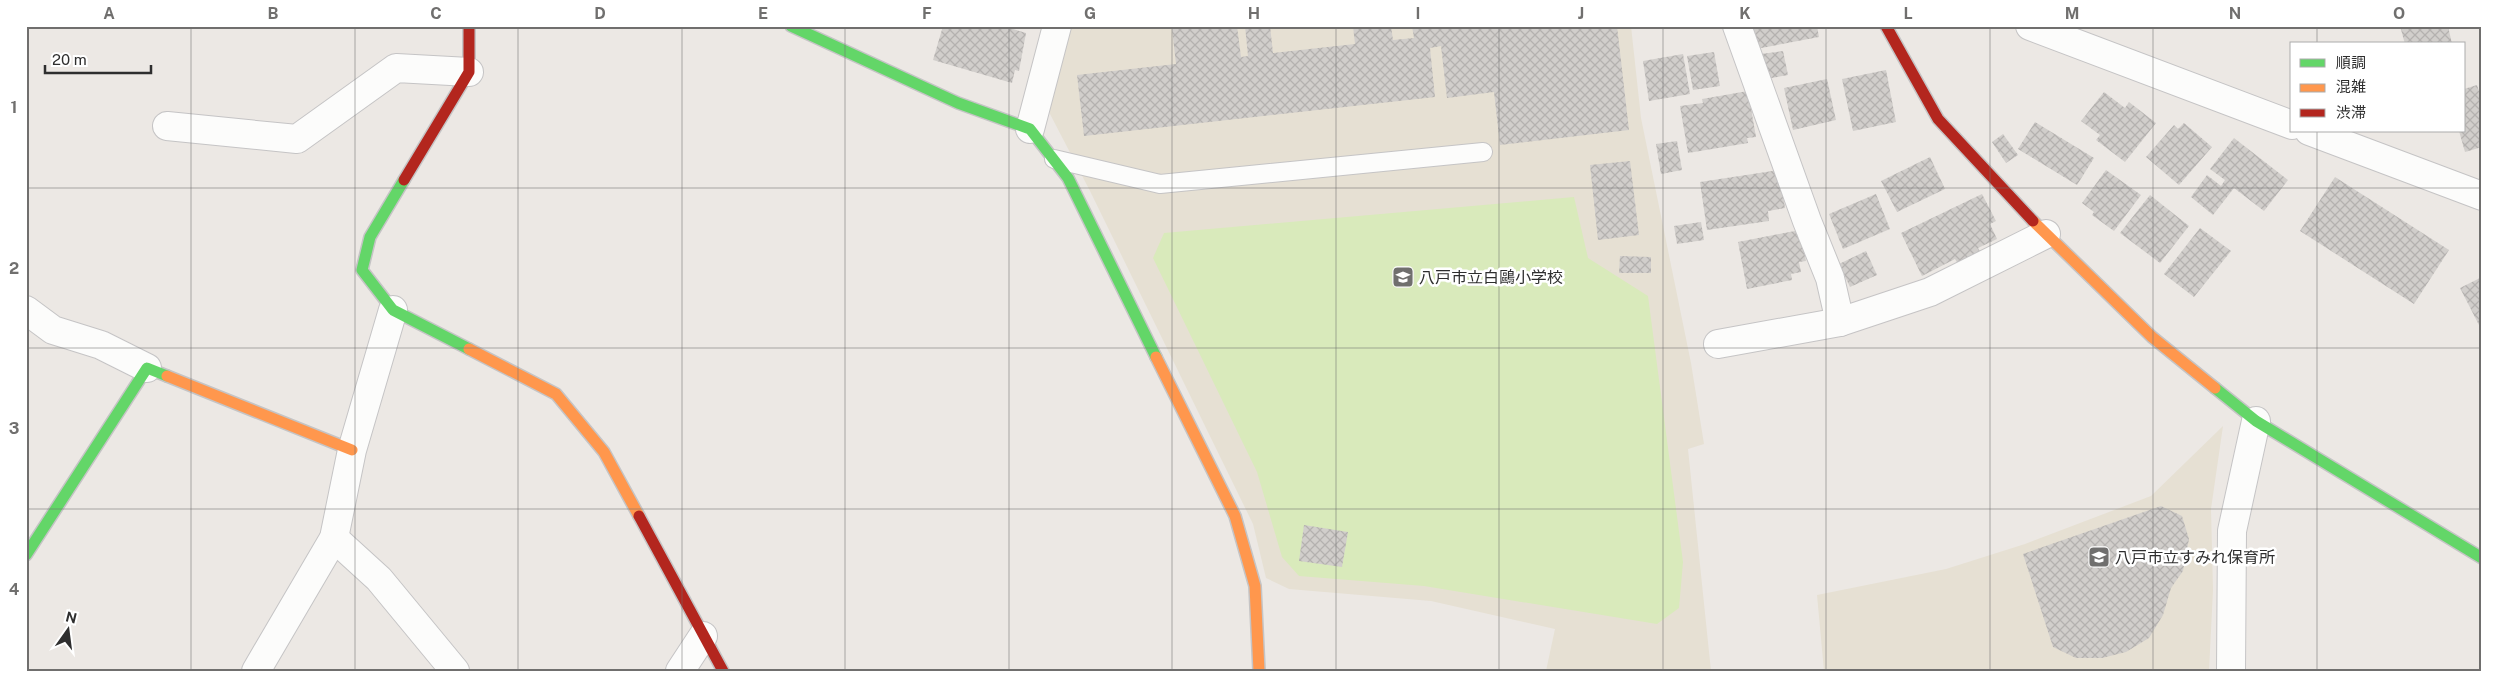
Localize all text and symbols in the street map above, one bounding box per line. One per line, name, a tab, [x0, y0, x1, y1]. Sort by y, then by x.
text: A	[103, 4, 115, 23]
text: B	[268, 4, 279, 23]
text: C	[430, 4, 442, 23]
text: D	[594, 4, 606, 23]
text: E	[758, 4, 768, 23]
text: F	[922, 4, 932, 23]
text: G	[1084, 4, 1096, 23]
text: H	[1248, 4, 1260, 23]
text: I	[1416, 4, 1420, 23]
text: J	[1578, 4, 1584, 23]
text: K	[1739, 4, 1751, 23]
text: L	[1903, 4, 1913, 23]
text: M	[2065, 4, 2079, 23]
text: N	[2229, 4, 2241, 23]
text: O	[2393, 4, 2405, 23]
scale bar	[45, 42, 151, 74]
legend	[2290, 42, 2466, 132]
text: 20 m	[52, 51, 87, 68]
text: 順調	[2336, 54, 2366, 71]
text: 混雑	[2336, 78, 2366, 95]
text: 1	[11, 98, 17, 117]
text: 渋滞	[2336, 104, 2366, 121]
text: 2	[9, 259, 19, 278]
school or university icon: 八戸市立白鷗小学校	[1391, 265, 1415, 289]
place label: 八戸市立白鷗小学校	[1419, 268, 1563, 287]
text: 3	[9, 419, 19, 438]
school or university icon: 八戸市立すみれ保育所	[2087, 545, 2111, 569]
place label: 八戸市立すみれ保育所	[2115, 548, 2275, 567]
text: 4	[9, 580, 20, 599]
north arrow	[42, 604, 92, 654]
text: N	[64, 608, 78, 626]

